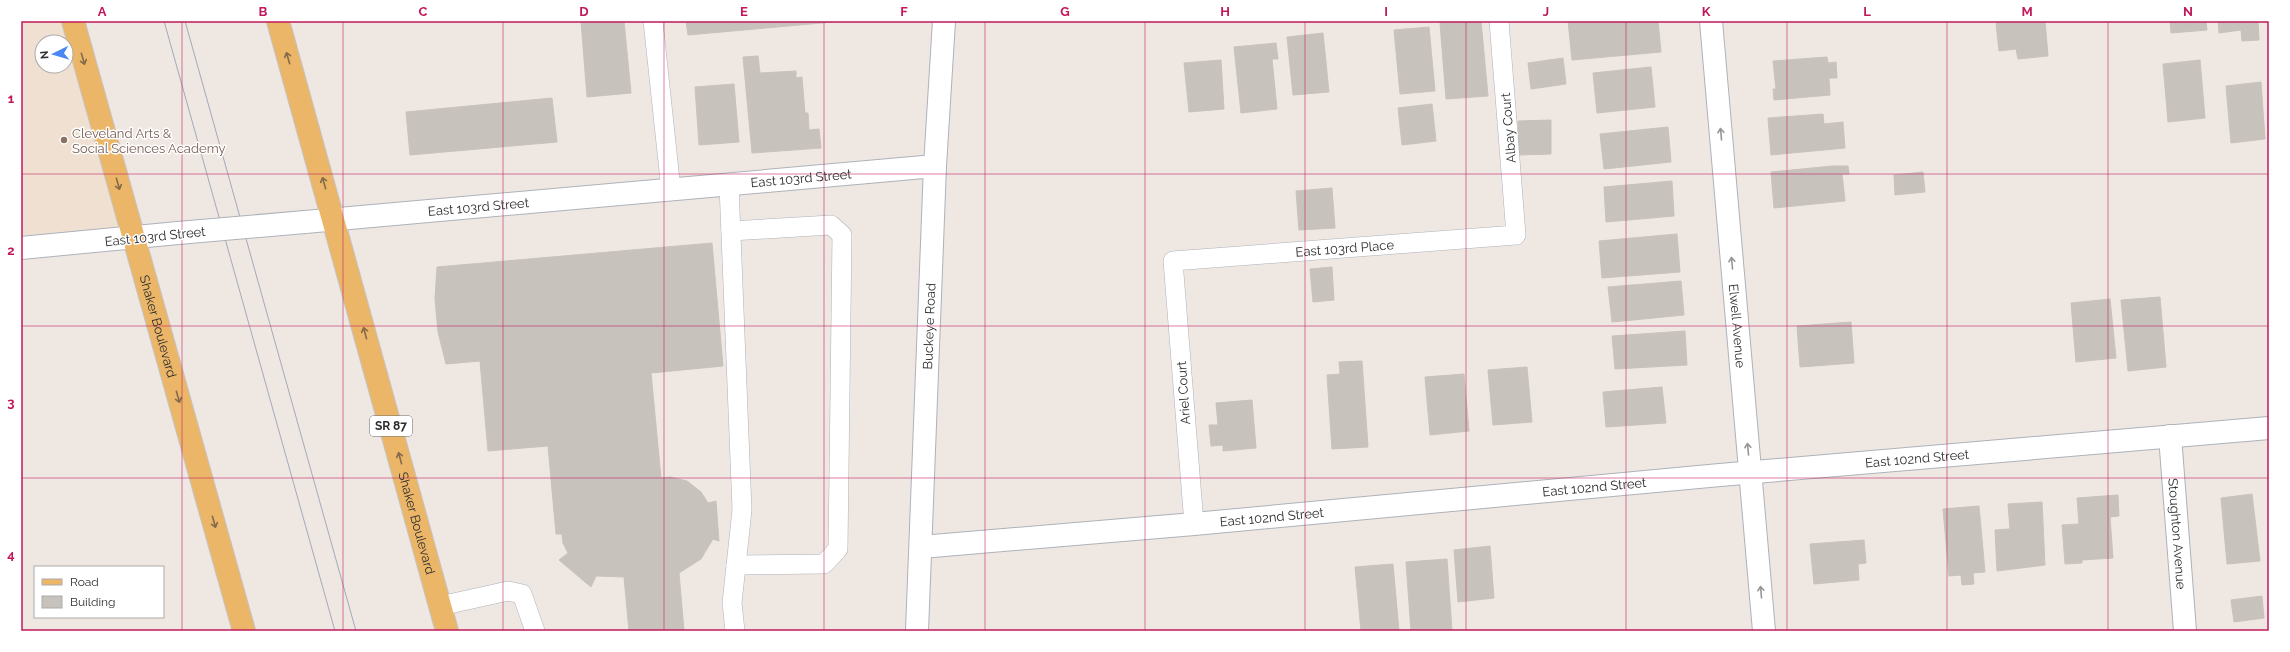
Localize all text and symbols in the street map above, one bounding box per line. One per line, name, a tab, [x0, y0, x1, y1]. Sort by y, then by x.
text: A	[98, 4, 107, 19]
text: B	[259, 4, 268, 19]
text: C	[419, 4, 428, 19]
text: D	[579, 4, 589, 19]
text: E	[740, 4, 748, 19]
text: F	[900, 4, 908, 19]
text: G	[1060, 4, 1070, 19]
text: H	[1220, 4, 1230, 19]
text: I	[1384, 4, 1388, 19]
text: J	[1543, 4, 1549, 19]
text: K	[1702, 4, 1711, 19]
text: L	[1863, 4, 1871, 19]
text: M	[2021, 4, 2033, 19]
text: N	[2183, 4, 2193, 19]
north arrow	[34, 34, 74, 74]
text: N	[38, 50, 51, 60]
one-way arrow	[284, 51, 292, 64]
one-way arrow	[80, 52, 87, 65]
text: 1	[8, 91, 15, 106]
street label: Albay Court	[1498, 92, 1519, 164]
place label: Cleveland Arts & Social Sciences Academy	[72, 126, 226, 156]
one-way arrow	[1717, 128, 1724, 141]
marker: Cleveland Arts & Social Sciences Academy	[59, 135, 69, 145]
street label: East 103rd Street	[750, 166, 853, 190]
one-way arrow	[319, 176, 327, 189]
one-way arrow	[115, 177, 122, 190]
street label: East 103rd Street	[427, 195, 530, 219]
street label: East 103rd Street	[104, 224, 207, 249]
street label: East 103rd Place	[1295, 237, 1395, 260]
text: 2	[7, 243, 15, 258]
one-way arrow	[1729, 257, 1736, 270]
street label: Shaker Boulevard	[137, 273, 180, 379]
street label: Buckeye Road	[920, 283, 938, 370]
street label: Elwell Avenue	[1726, 283, 1748, 369]
one-way arrow	[361, 327, 369, 340]
street label: Ariel Court	[1174, 360, 1193, 425]
one-way arrow	[175, 390, 182, 403]
text: 3	[7, 395, 15, 410]
road number: SR 87	[370, 416, 412, 436]
one-way arrow	[1745, 443, 1752, 456]
street label: East 102nd Street	[1864, 447, 1970, 471]
one-way arrow	[396, 452, 403, 465]
street label: Shaker Boulevard	[395, 470, 438, 576]
street label: East 102nd Street	[1542, 475, 1648, 500]
street label: Stoughton Avenue	[2165, 478, 2189, 590]
street label: East 102nd Street	[1219, 505, 1325, 530]
one-way arrow	[211, 515, 218, 528]
text: 4	[7, 547, 15, 562]
legend	[34, 566, 164, 618]
text: Road	[70, 575, 99, 589]
one-way arrow	[1757, 586, 1765, 599]
text: Building	[70, 595, 116, 609]

